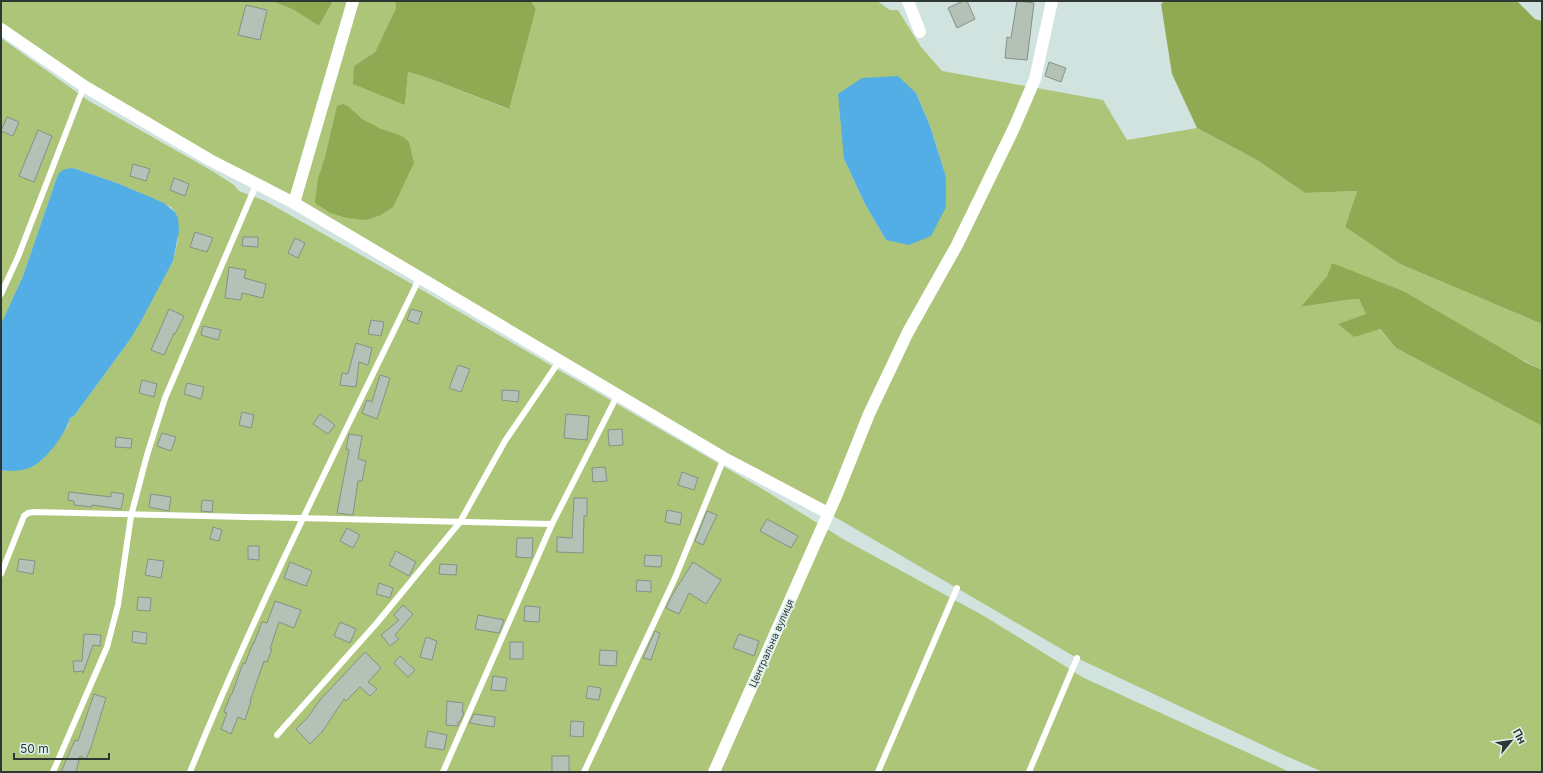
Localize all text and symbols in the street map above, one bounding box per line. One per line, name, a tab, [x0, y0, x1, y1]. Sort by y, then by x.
street label: Центральна вулиця	[746, 597, 796, 689]
north arrow	[1491, 721, 1531, 761]
text: Пн	[1510, 726, 1530, 746]
scale bar	[14, 735, 109, 761]
text: 50 m	[20, 741, 49, 756]

